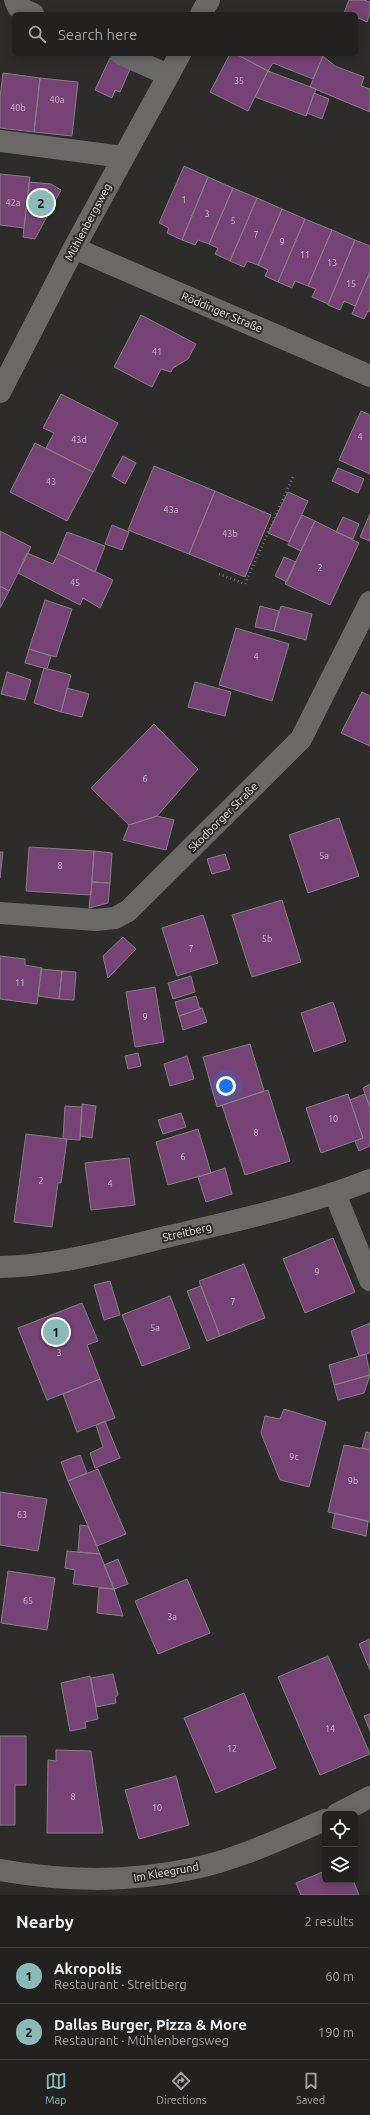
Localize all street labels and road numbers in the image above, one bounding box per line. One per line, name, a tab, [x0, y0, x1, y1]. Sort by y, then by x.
street label: Mühlenbergsweg	[63, 181, 113, 263]
street label: Röddinger Straße	[180, 290, 264, 334]
street label: Skodborger Straße	[186, 780, 260, 854]
street label: Streitberg	[161, 1220, 213, 1244]
street label: Im Kleegrund	[132, 1860, 200, 1884]

